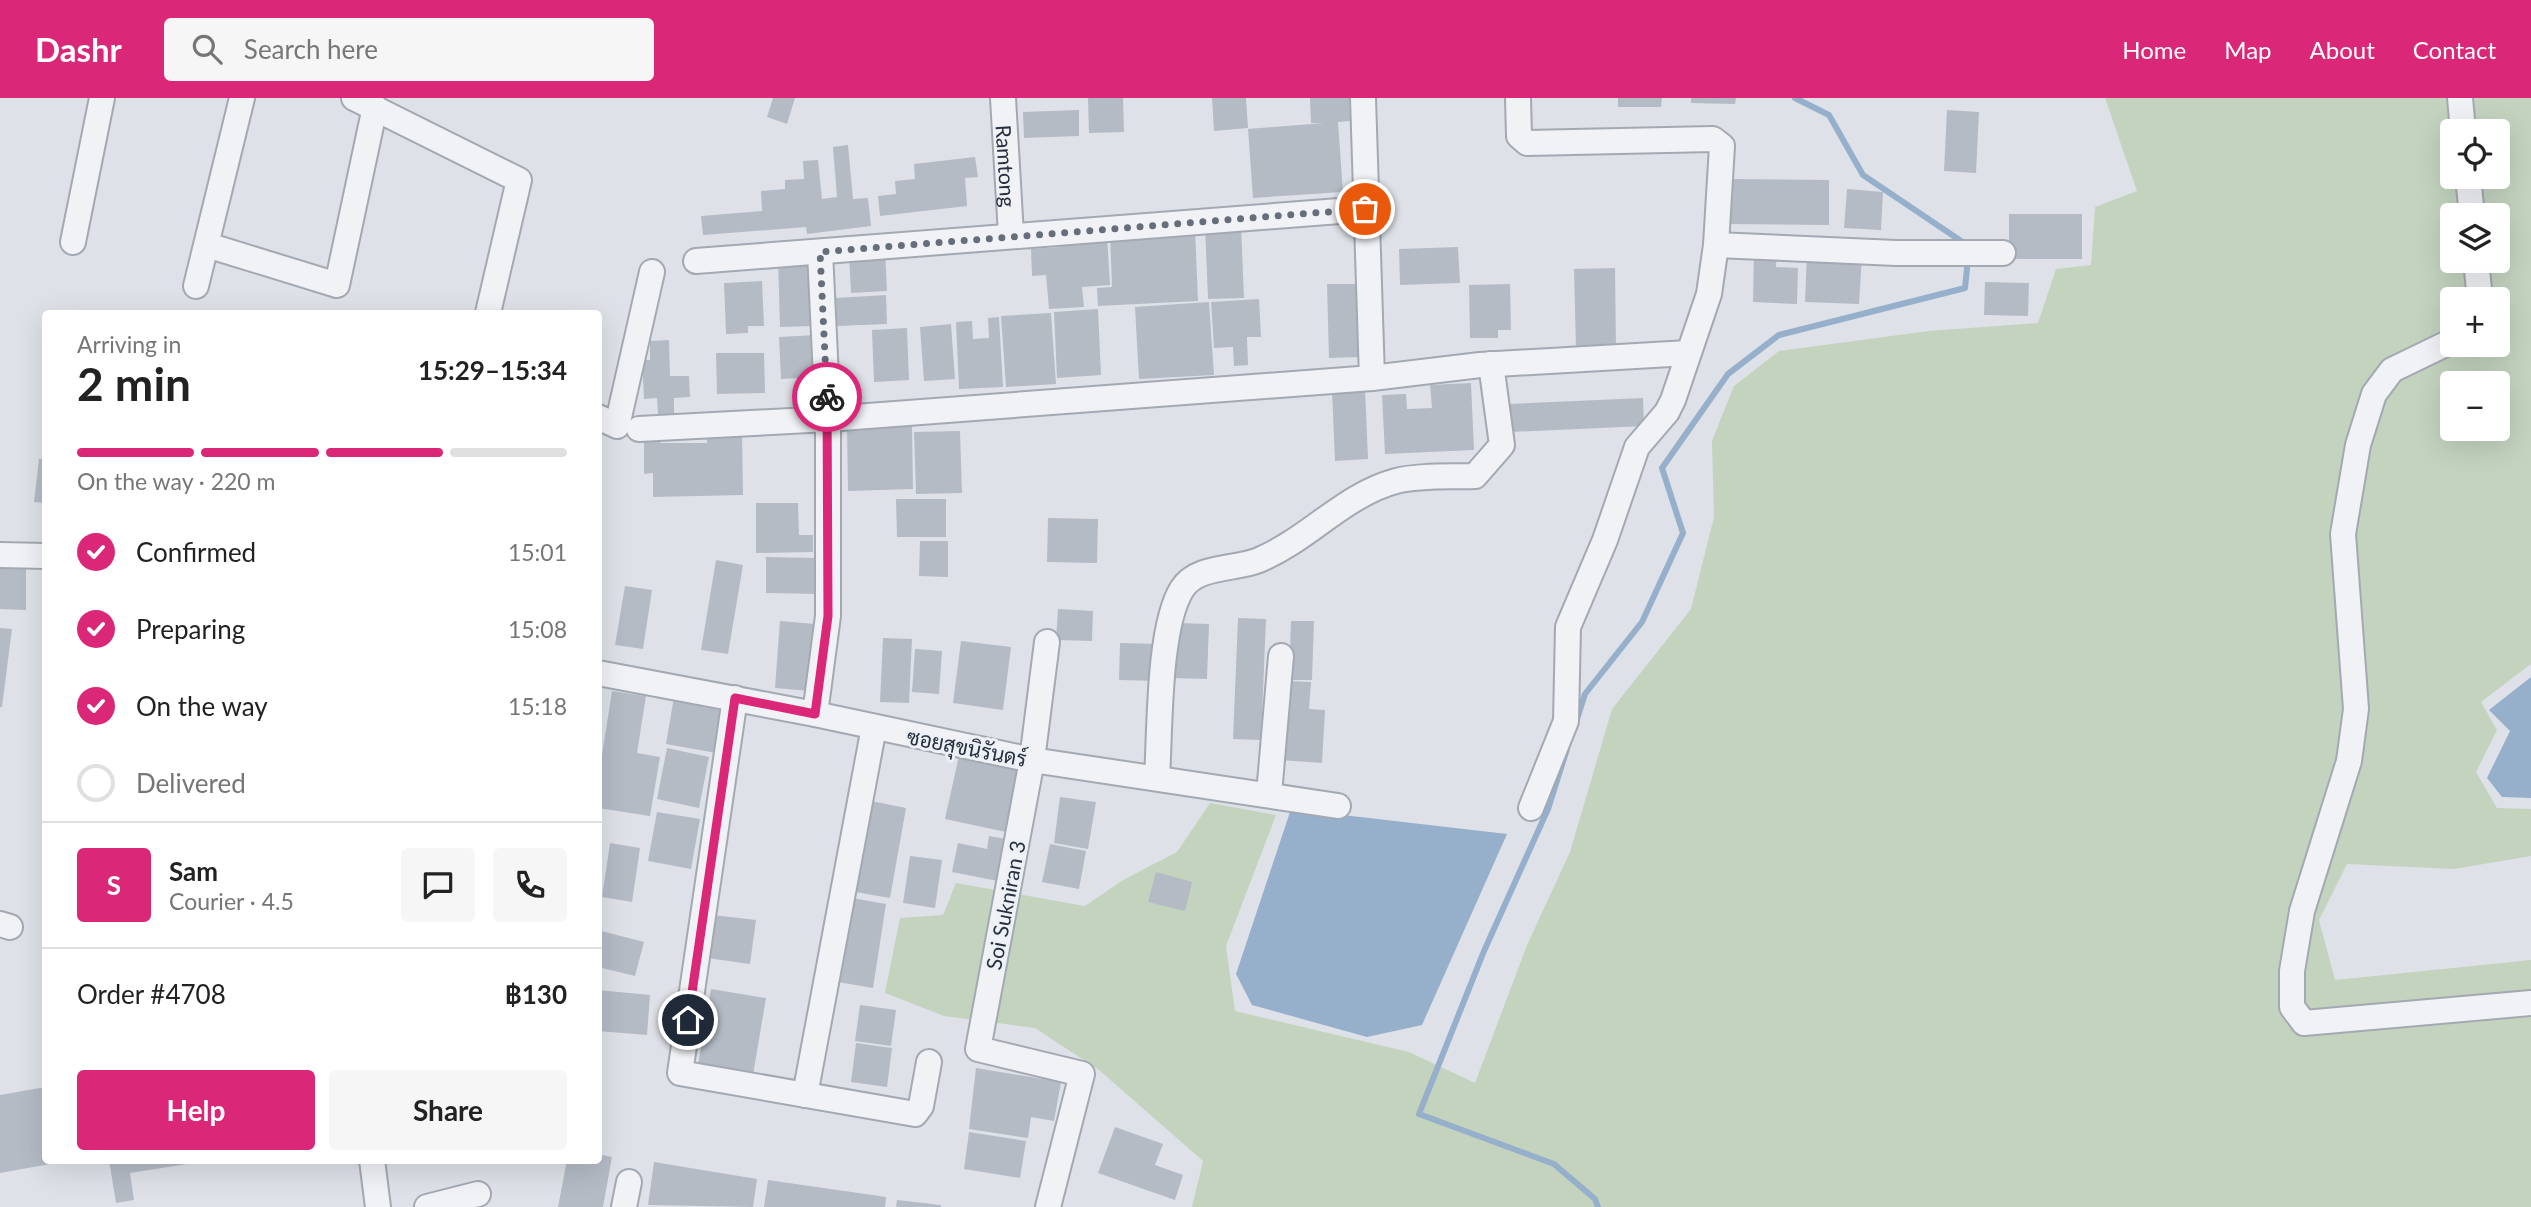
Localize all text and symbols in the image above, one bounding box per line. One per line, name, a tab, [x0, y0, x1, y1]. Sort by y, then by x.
search box	[164, 18, 654, 81]
text: Dashr	[35, 29, 122, 69]
icon: search	[188, 30, 226, 68]
text: Search here	[244, 33, 378, 65]
text: Home	[2122, 35, 2186, 64]
text: Map	[2224, 35, 2272, 64]
text: About	[2310, 35, 2375, 64]
text: Contact	[2413, 35, 2496, 64]
map controls	[2440, 119, 2510, 441]
button: locate	[2440, 119, 2510, 189]
street label: Ramtong	[992, 124, 1022, 208]
pin	[1335, 179, 1395, 239]
icon: bag	[1346, 190, 1384, 228]
button: layers	[2440, 203, 2510, 273]
button: +	[2440, 287, 2510, 357]
text: Arriving in	[77, 330, 181, 358]
text: 15:29–15:34	[418, 354, 567, 386]
text: 2 min	[77, 356, 191, 411]
courier	[792, 362, 862, 432]
button: −	[2440, 371, 2510, 441]
icon: bike	[808, 378, 846, 416]
text: On the way · 220 m	[77, 467, 276, 495]
icon: check	[77, 533, 115, 571]
text: Confirmed	[136, 536, 256, 568]
text: 15:01	[508, 538, 567, 566]
icon: check	[77, 610, 115, 648]
text: Preparing	[136, 613, 245, 645]
text: 15:08	[508, 615, 567, 643]
icon: check	[77, 687, 115, 725]
text: On the way	[136, 690, 268, 722]
text: 15:18	[508, 692, 567, 720]
street label: ซอยสุขนิรันดร์	[904, 723, 1029, 774]
text: Delivered	[136, 767, 246, 799]
street label: Soi Sukniran 3	[980, 838, 1030, 972]
button: chat	[401, 848, 475, 922]
button: phone	[493, 848, 567, 922]
text: Sam	[169, 855, 218, 887]
text: S	[107, 869, 121, 901]
text: Courier · 4.5	[169, 887, 294, 915]
text: Order #4708	[77, 978, 226, 1010]
text: ฿130	[504, 978, 567, 1010]
pin	[658, 990, 718, 1050]
icon: home	[669, 1001, 707, 1039]
button: Help	[77, 1070, 315, 1150]
button: Share	[329, 1070, 567, 1150]

